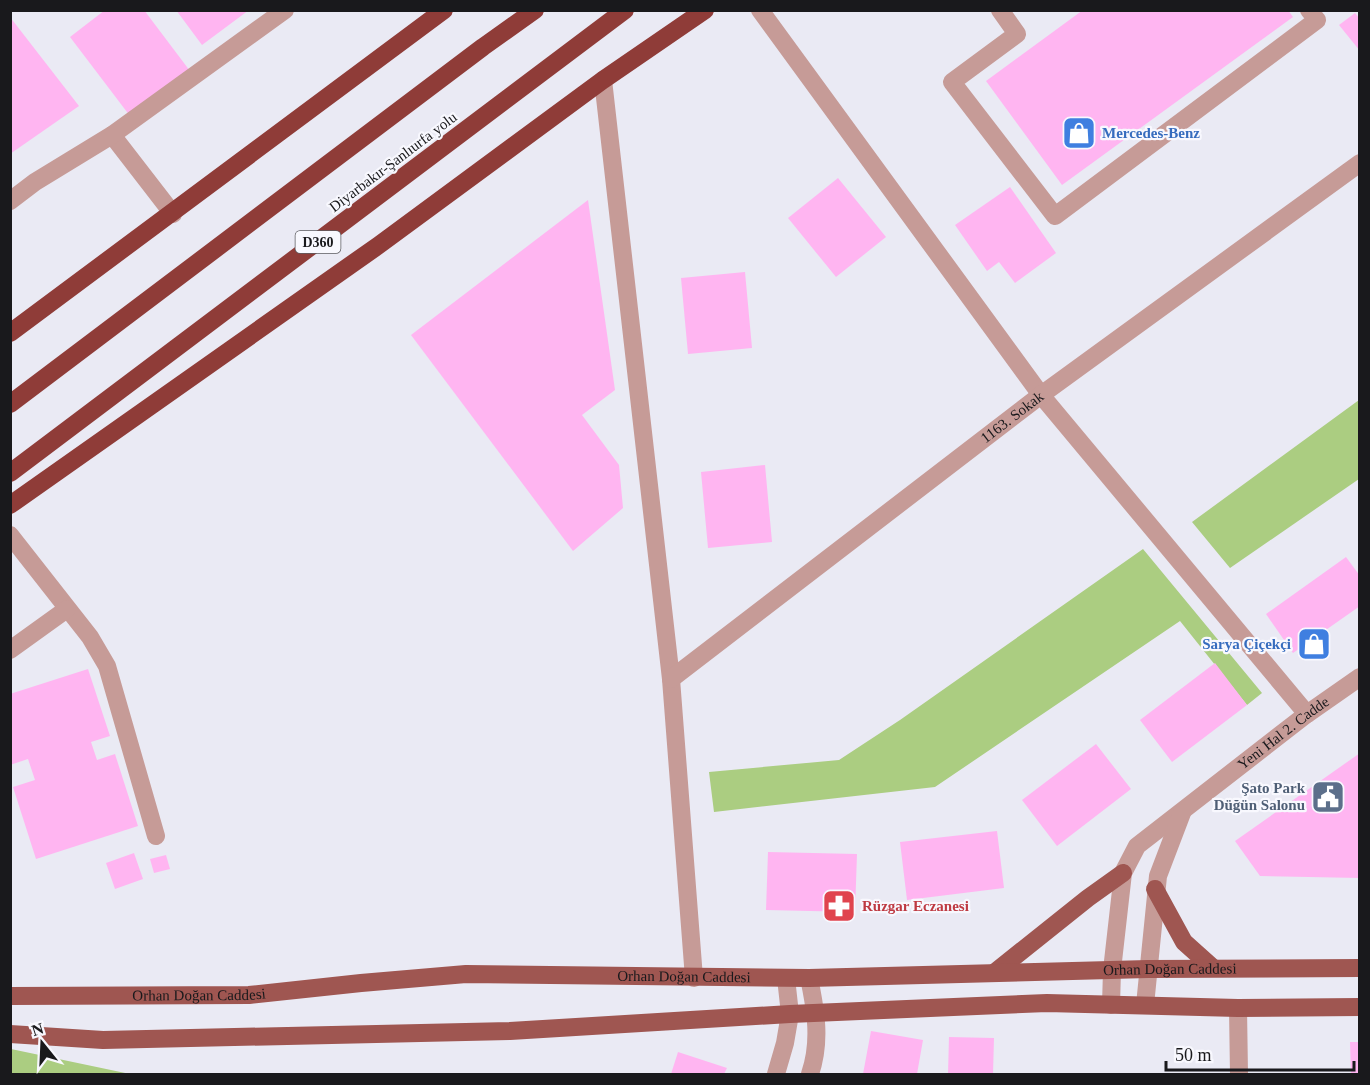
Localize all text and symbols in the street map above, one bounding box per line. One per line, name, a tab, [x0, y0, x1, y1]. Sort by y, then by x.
street label: Diyarbakır-Şanlıurfa yolu	[326, 109, 460, 215]
shop icon: Mercedes-Benz	[1061, 115, 1097, 151]
place label: Mercedes-Benz	[1102, 125, 1200, 141]
road number: D360	[296, 231, 340, 253]
street label: 1163. Sokak	[978, 388, 1047, 446]
shop icon: Sarya Çiçekçi	[1296, 626, 1332, 662]
place label: Sarya Çiçekçi	[1202, 636, 1291, 652]
street label: Yeni Hal 2. Cadde	[1235, 693, 1332, 773]
public building icon: Şato Park Düğün Salonu	[1310, 779, 1346, 815]
place label: Şato Park Düğün Salonu	[1214, 780, 1306, 813]
pharmacy icon: Rüzgar Eczanesi	[821, 888, 857, 924]
place label: Rüzgar Eczanesi	[862, 898, 969, 914]
street label: Orhan Doğan Caddesi	[1103, 961, 1237, 978]
street label: Orhan Doğan Caddesi	[617, 968, 751, 985]
street label: Orhan Doğan Caddesi	[132, 985, 266, 1003]
north arrow	[12, 1013, 72, 1073]
text: N	[29, 1019, 46, 1039]
scale bar	[1166, 1034, 1354, 1072]
text: 50 m	[1175, 1045, 1212, 1065]

